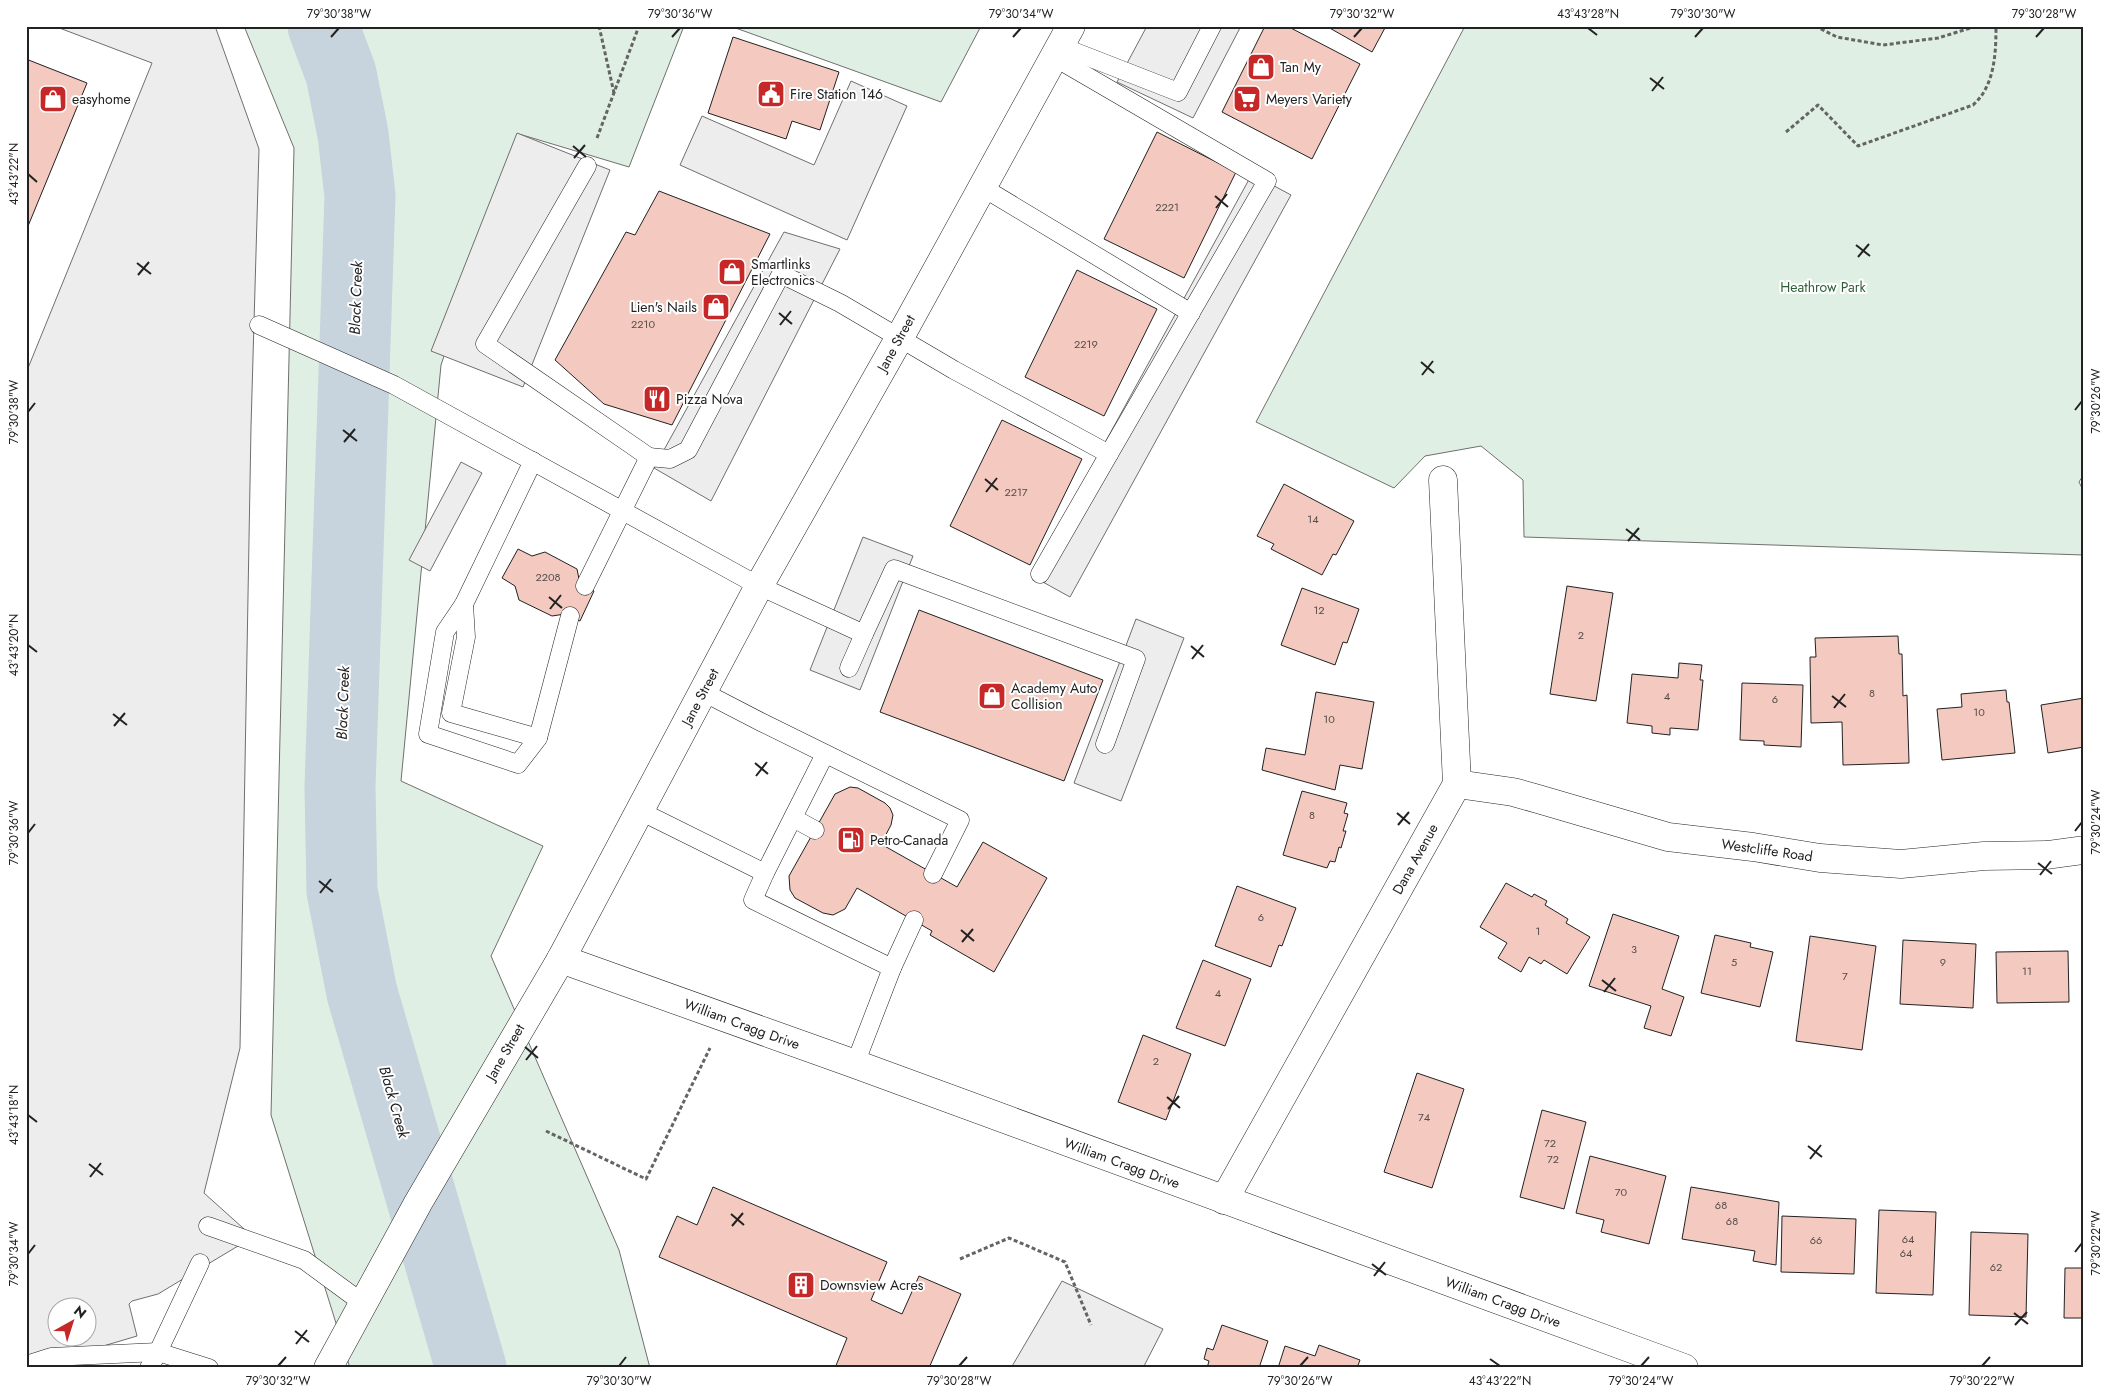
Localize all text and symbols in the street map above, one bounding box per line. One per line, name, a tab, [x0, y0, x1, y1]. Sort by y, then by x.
text: 79°30'38"W	[307, 5, 371, 23]
text: 79°30'36"W	[648, 5, 712, 23]
text: 79°30'34"W	[989, 5, 1053, 23]
text: 79°30'32"W	[1330, 5, 1394, 23]
text: 43°43'28"N	[1557, 5, 1619, 23]
text: 79°30'30"W	[1671, 5, 1736, 23]
text: 79°30'28"W	[2012, 5, 2076, 23]
shop icon: Tan My	[1246, 52, 1276, 82]
place label: Tan My	[1280, 57, 1322, 77]
public building icon: Fire Station 146	[756, 79, 786, 109]
shop icon: easyhome	[38, 84, 68, 114]
place label: Fire Station 146	[790, 84, 883, 104]
supermarket icon: Meyers Variety	[1232, 84, 1262, 114]
place label: easyhome	[72, 89, 131, 109]
place label: Meyers Variety	[1266, 89, 1353, 109]
text: 43°43'22"N	[5, 143, 23, 205]
house number: 2221	[1155, 199, 1179, 215]
place label: Smartlinks Electronics	[751, 254, 815, 290]
shop icon: Smartlinks Electronics	[717, 257, 747, 287]
water label: Black Creek	[344, 260, 368, 335]
park label: Heathrow Park	[1780, 277, 1867, 297]
shop icon: Lien's Nails	[701, 292, 731, 322]
place label: Lien's Nails	[630, 297, 697, 317]
street label: Jane Street	[871, 310, 920, 377]
house number: 2210	[631, 316, 655, 332]
house number: 2219	[1074, 336, 1098, 352]
text: 79°30'26"W	[2087, 368, 2105, 433]
text: 79°30'38"W	[5, 380, 23, 444]
restaurant icon: Pizza Nova	[642, 384, 672, 414]
place label: Pizza Nova	[676, 389, 743, 409]
house number: 2217	[1004, 484, 1028, 500]
house number: 14	[1307, 511, 1319, 527]
house number: 2208	[535, 569, 561, 585]
house number: 12	[1313, 602, 1325, 618]
text: 43°43'20"N	[5, 614, 23, 676]
house number: 2	[1578, 627, 1584, 643]
street label: Jane Street	[676, 664, 724, 731]
water label: Black Creek	[331, 665, 355, 740]
place label: Academy Auto Collision	[1011, 678, 1098, 714]
shop icon: Academy Auto Collision	[977, 681, 1007, 711]
house number: 8	[1869, 685, 1875, 701]
house number: 4	[1664, 688, 1671, 704]
house number: 6	[1772, 691, 1778, 707]
house number: 10	[1973, 704, 1985, 720]
house number: 10	[1323, 711, 1335, 727]
text: 79°30'24"W	[2087, 789, 2105, 855]
text: 79°30'36"W	[5, 801, 23, 865]
house number: 8	[1309, 807, 1315, 823]
street label: Dana Avenue	[1387, 820, 1443, 898]
fuel station icon: Petro-Canada	[836, 825, 866, 855]
place label: Petro-Canada	[870, 830, 948, 850]
street label: Westcliffe Road	[1720, 834, 1814, 866]
house number: 6	[1258, 909, 1264, 925]
house number: 1	[1536, 923, 1540, 939]
house number: 3	[1631, 941, 1637, 957]
house number: 5	[1731, 954, 1737, 970]
house number: 9	[1940, 954, 1946, 970]
house number: 11	[2022, 963, 2032, 979]
house number: 7	[1842, 968, 1848, 984]
house number: 4	[1215, 985, 1222, 1001]
street label: William Cragg Drive	[681, 994, 803, 1054]
street label: Jane Street	[480, 1019, 530, 1086]
house number: 2	[1153, 1053, 1159, 1069]
water label: Black Creek	[373, 1063, 415, 1141]
text: 43°43'18"N	[5, 1085, 23, 1145]
house number: 74	[1418, 1109, 1431, 1125]
street label: William Cragg Drive	[1061, 1133, 1183, 1193]
house number: 72	[1544, 1135, 1556, 1151]
house number: 72	[1547, 1151, 1559, 1167]
house number: 70	[1615, 1184, 1628, 1200]
house number: 68	[1715, 1197, 1727, 1213]
text: 79°30'22"W	[2087, 1210, 2105, 1275]
house number: 68	[1726, 1213, 1738, 1229]
text: 79°30'34"W	[5, 1222, 23, 1286]
house number: 64	[1902, 1231, 1915, 1247]
house number: 66	[1810, 1232, 1822, 1248]
house number: 64	[1900, 1245, 1913, 1261]
house number: 62	[1990, 1259, 2002, 1275]
building icon: Downsview Acres	[786, 1270, 816, 1300]
street label: William Cragg Drive	[1442, 1272, 1564, 1332]
place label: Downsview Acres	[820, 1275, 924, 1295]
north arrow	[48, 1296, 98, 1346]
text: N	[70, 1301, 91, 1323]
text: 79°30'32"W	[246, 1372, 310, 1390]
text: 79°30'30"W	[587, 1372, 652, 1390]
text: 79°30'28"W	[927, 1372, 991, 1390]
text: 79°30'26"W	[1268, 1372, 1333, 1390]
text: 43°43'22"N	[1469, 1372, 1531, 1390]
text: 79°30'24"W	[1608, 1372, 1674, 1390]
text: 79°30'22"W	[1950, 1372, 2015, 1390]

